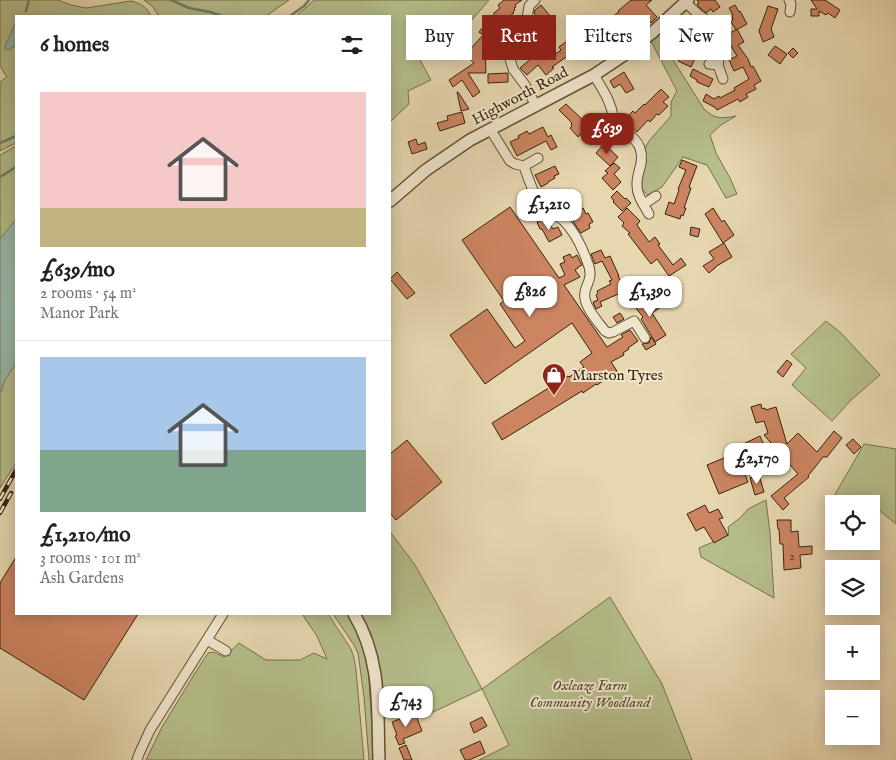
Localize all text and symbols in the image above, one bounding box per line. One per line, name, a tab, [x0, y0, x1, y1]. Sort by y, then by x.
chip: Buy	[406, 15, 472, 60]
chip: Rent	[482, 15, 556, 60]
chip: Filters	[566, 15, 650, 60]
chip: New	[660, 15, 731, 60]
icon: filters	[338, 31, 366, 59]
text: 6 homes	[40, 32, 109, 59]
street label: Highworth Road	[469, 62, 572, 129]
pin: £639	[577, 112, 637, 155]
text: £639	[592, 119, 622, 139]
icon: home	[158, 124, 248, 214]
pin: £1,210	[508, 188, 590, 231]
text: £1,210	[528, 195, 570, 215]
text: £639/mo	[40, 257, 115, 284]
pin: £826	[500, 276, 560, 318]
pin: £1,390	[609, 276, 691, 318]
text: £826	[514, 282, 546, 302]
text: £1,390	[629, 282, 671, 302]
text: 2 rooms · 54 m²	[40, 284, 137, 304]
text: Manor Park	[40, 304, 119, 324]
shop icon: Marston Tyres	[541, 362, 567, 396]
place label: Marston Tyres	[572, 366, 663, 385]
icon: home	[158, 390, 248, 480]
pin: £2,170	[716, 442, 798, 485]
text: £2,170	[735, 449, 779, 469]
map controls	[825, 495, 880, 745]
button: locate	[825, 495, 880, 550]
text: £1,210/mo	[40, 522, 130, 549]
text: 3 rooms · 101 m²	[40, 549, 141, 569]
house number: 2	[789, 549, 795, 564]
button: layers	[825, 560, 880, 615]
text: Ash Gardens	[40, 569, 124, 589]
button: +	[825, 625, 880, 680]
park label: Oxleaze Farm Community Woodland	[530, 676, 651, 712]
pin: £743	[376, 686, 436, 728]
button: −	[825, 690, 880, 745]
text: £743	[390, 692, 422, 712]

